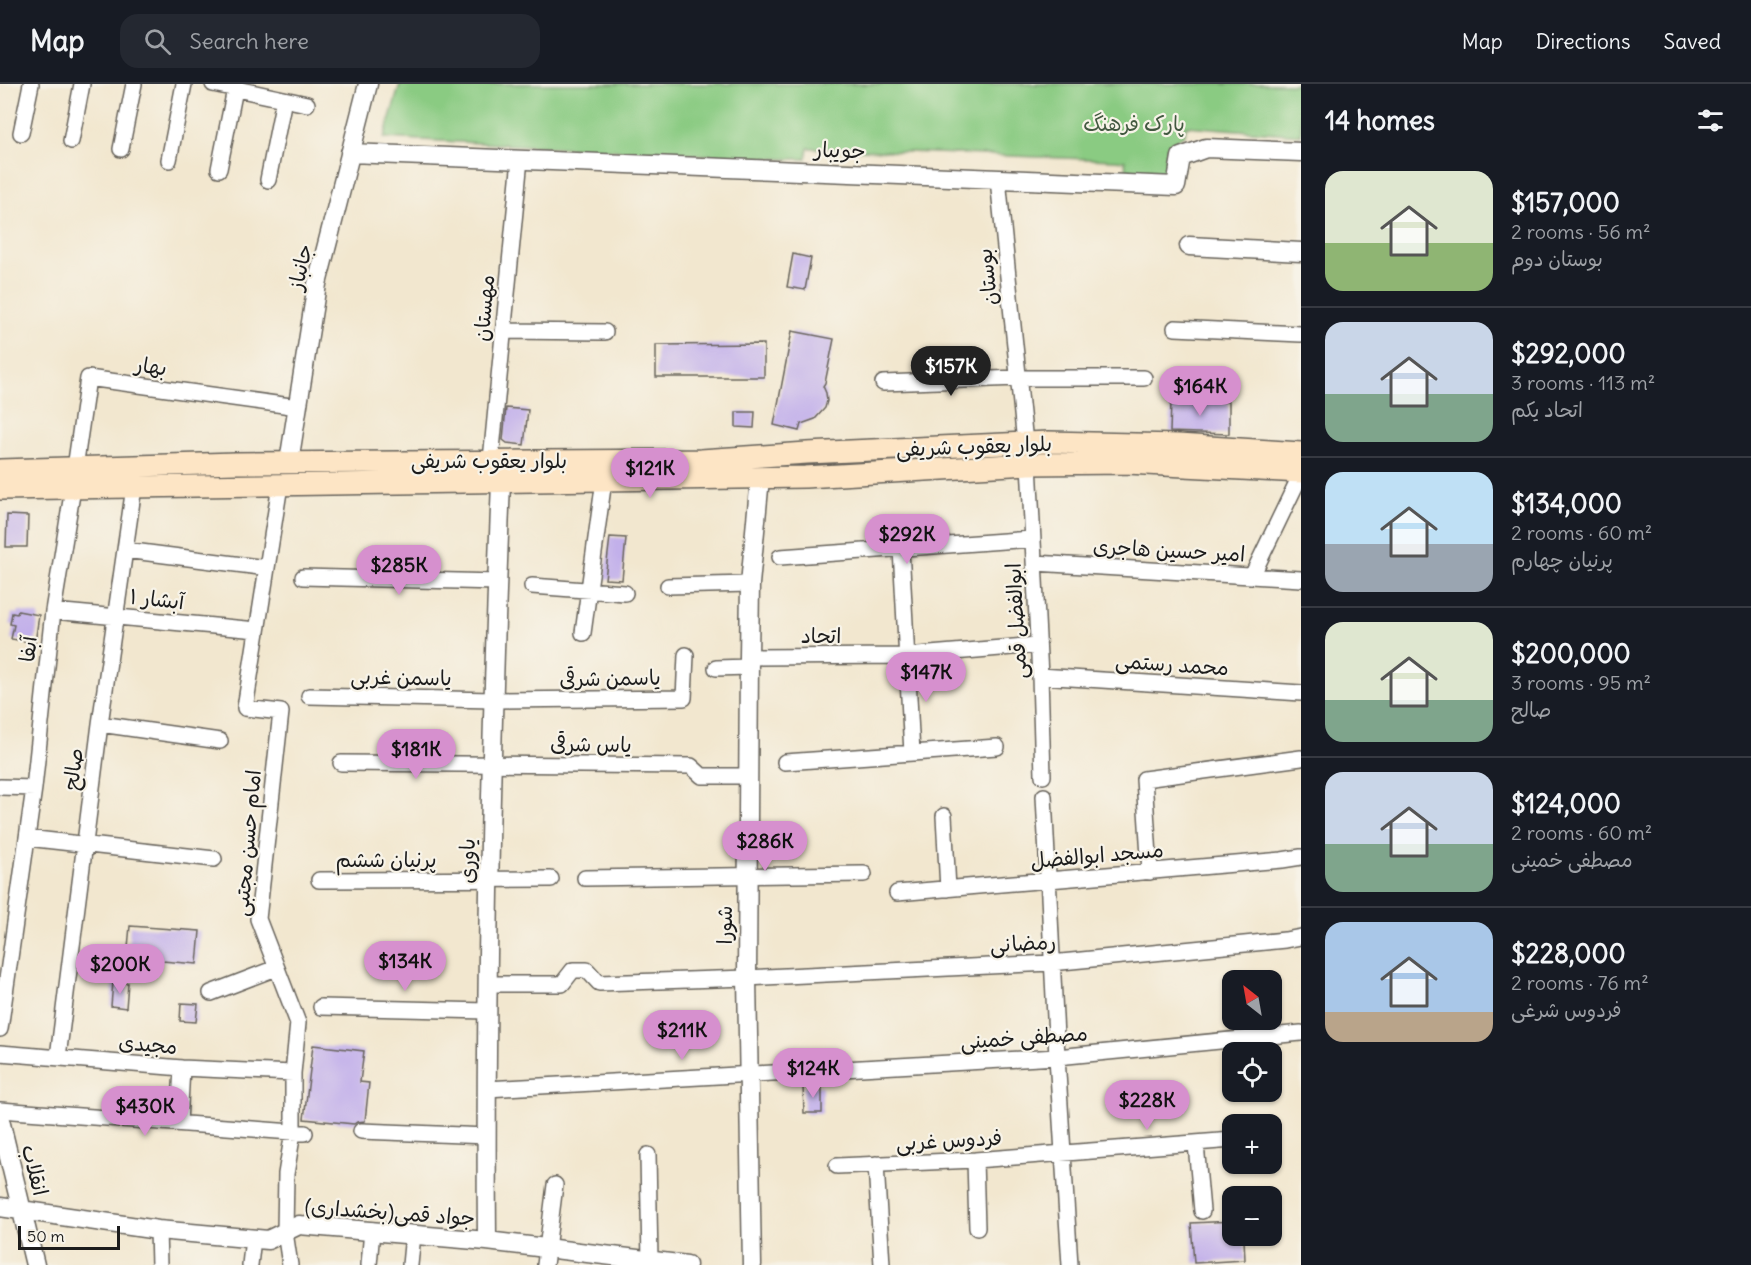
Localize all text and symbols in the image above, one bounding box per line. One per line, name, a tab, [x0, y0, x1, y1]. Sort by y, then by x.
search box	[120, 14, 540, 68]
text: Map	[30, 23, 84, 59]
icon: search	[141, 25, 174, 58]
text: Search here	[189, 27, 309, 55]
text: Map	[1462, 28, 1503, 55]
text: Directions	[1536, 28, 1630, 55]
text: Saved	[1663, 28, 1721, 55]
text: 14 homes	[1325, 104, 1435, 137]
icon: filters	[1694, 104, 1727, 137]
park label: پارک فرهنگ	[1083, 110, 1185, 137]
street label: جویبار	[812, 136, 866, 164]
text: $157,000	[1511, 186, 1620, 219]
icon: home	[1373, 195, 1445, 267]
text: 2 rooms · 56 m²	[1511, 219, 1651, 244]
street label: جانباز	[281, 241, 318, 295]
text: بوستان دوم	[1511, 246, 1603, 271]
street label: بوستان	[971, 247, 1003, 307]
street label: مهستان	[468, 273, 500, 343]
text: $292,000	[1511, 337, 1626, 370]
pin: $157K	[909, 346, 993, 397]
icon: home	[1373, 346, 1445, 418]
street label: بهار	[131, 350, 169, 382]
text: $157K	[925, 353, 977, 378]
pin: $164K	[1158, 366, 1242, 417]
text: 3 rooms · 113 m²	[1511, 370, 1655, 395]
text: $164K	[1173, 373, 1227, 398]
text: اتحاد یکم	[1511, 397, 1583, 422]
street label: بلوار یعقوب شریفی	[895, 430, 1053, 463]
street label: بلوار یعقوب شریفی	[411, 447, 567, 475]
pin: $121K	[608, 448, 692, 499]
text: $121K	[625, 455, 675, 480]
text: $134,000	[1511, 487, 1622, 520]
icon: home	[1373, 496, 1445, 568]
pin: $292K	[865, 514, 949, 565]
text: 2 rooms · 60 m²	[1511, 520, 1652, 545]
text: $292K	[879, 521, 935, 546]
street label: امیر حسین هاجری	[1092, 533, 1246, 567]
pin: $285K	[357, 545, 441, 596]
text: پرنیان چهارم	[1511, 547, 1613, 572]
text: $285K	[370, 552, 428, 577]
street label: ابوالفضل قمی	[999, 562, 1034, 680]
street label: آبشار ۱	[128, 583, 187, 615]
street label: اتحاد	[801, 622, 841, 649]
street label: آبفا	[13, 634, 43, 663]
text: $200,000	[1511, 637, 1631, 670]
icon: home	[1373, 646, 1445, 718]
street label: محمد رستمی	[1114, 647, 1230, 682]
pin: $147K	[884, 652, 968, 703]
text: $147K	[900, 659, 952, 684]
street label: یاسمن غربی	[350, 663, 452, 692]
street label: یاسمن شرقی	[559, 664, 661, 692]
text: 3 rooms · 95 m²	[1511, 670, 1651, 695]
text: صالح	[1511, 697, 1552, 722]
pin: $181K	[374, 729, 458, 780]
street label: یاس شرقی	[550, 730, 632, 758]
text: $181K	[391, 736, 441, 761]
street label: صالح	[57, 746, 90, 792]
street label: امام حسن مجتبی	[227, 768, 270, 918]
text: $124,000	[1511, 787, 1621, 820]
icon: home	[1373, 796, 1445, 868]
text: 2 rooms · 60 m²	[1511, 820, 1652, 845]
pin: $286K	[723, 821, 807, 872]
text: $286K	[736, 828, 794, 853]
street label: مسجد ابوالفضل	[1029, 836, 1165, 874]
street label: یاوری	[453, 838, 481, 884]
street label: پرنیان ششم	[335, 846, 437, 876]
text: مصطفی خمینی	[1511, 847, 1633, 872]
street label: شورا	[711, 906, 738, 944]
street label: رمضانی	[989, 928, 1057, 959]
text: $228,000	[1511, 937, 1626, 970]
pin: $134K	[363, 941, 447, 992]
pin: $200K	[78, 944, 162, 995]
icon: home	[1373, 946, 1445, 1018]
text: $134K	[378, 948, 432, 973]
text: $200K	[90, 951, 150, 976]
north arrow	[1222, 970, 1282, 1030]
map controls	[1222, 970, 1282, 1246]
text: 2 rooms · 76 m²	[1511, 970, 1649, 995]
text: فردوس شرغی	[1511, 997, 1622, 1022]
pin: $211K	[640, 1010, 724, 1061]
text: $211K	[657, 1017, 707, 1042]
street label: مصطفی خمینی	[959, 1019, 1089, 1056]
street label: مجیدی	[117, 1028, 179, 1060]
button: locate	[1222, 1042, 1282, 1102]
pin: $124K	[771, 1048, 855, 1099]
text: $124K	[786, 1055, 840, 1080]
pin: $228K	[1105, 1080, 1189, 1131]
pin: $430K	[103, 1086, 187, 1137]
text: $228K	[1119, 1087, 1175, 1112]
text: $430K	[115, 1093, 175, 1118]
button: +	[1222, 1114, 1282, 1174]
street label: فردوس غربی	[895, 1124, 1003, 1157]
street label: انقلاب	[16, 1142, 54, 1198]
button: −	[1222, 1186, 1282, 1246]
street label: جواد قمی(بخشداری)	[304, 1193, 476, 1232]
scale bar	[18, 1223, 120, 1250]
text: 50 m	[27, 1226, 65, 1246]

